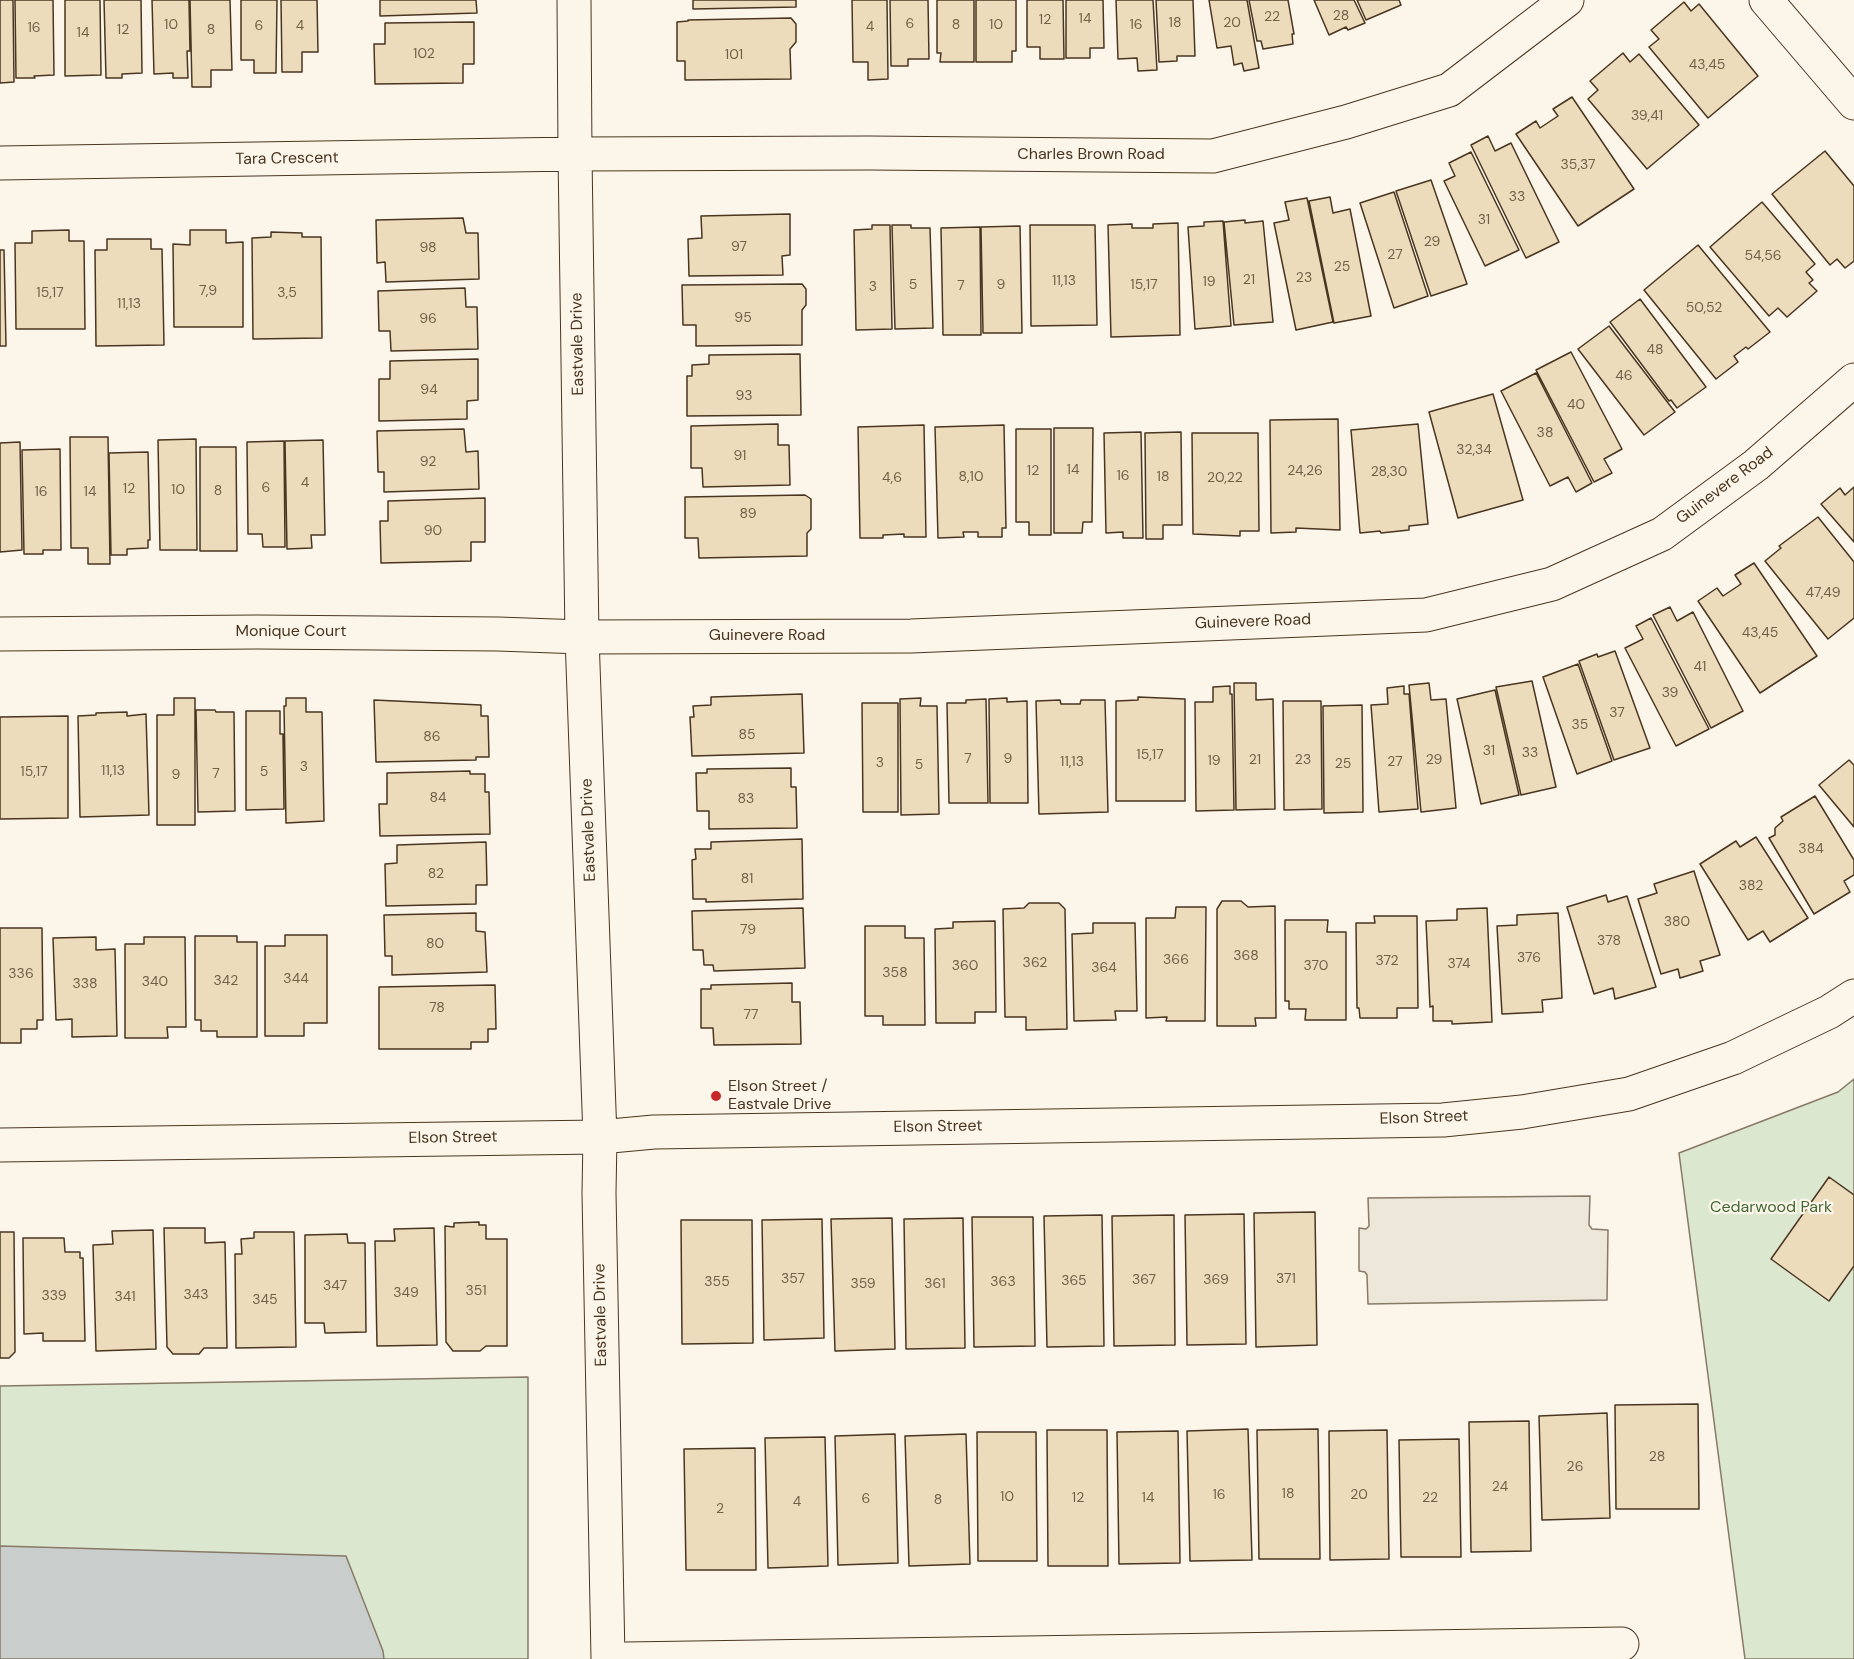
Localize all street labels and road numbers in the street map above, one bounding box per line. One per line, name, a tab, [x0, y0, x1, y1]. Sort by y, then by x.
street label: Charles Brown Road	[1017, 145, 1165, 165]
street label: Tara Crescent	[235, 149, 339, 169]
street label: Eastvale Drive	[568, 292, 588, 396]
street label: Guinevere Road	[1673, 443, 1777, 529]
street label: Guinevere Road	[1194, 610, 1312, 634]
street label: Monique Court	[236, 622, 346, 642]
street label: Guinevere Road	[709, 626, 825, 646]
street label: Eastvale Drive	[578, 778, 600, 882]
street label: Elson Street	[1379, 1107, 1469, 1129]
street label: Elson Street	[893, 1117, 983, 1137]
street label: Elson Street	[408, 1128, 498, 1148]
street label: Eastvale Drive	[591, 1263, 611, 1367]

